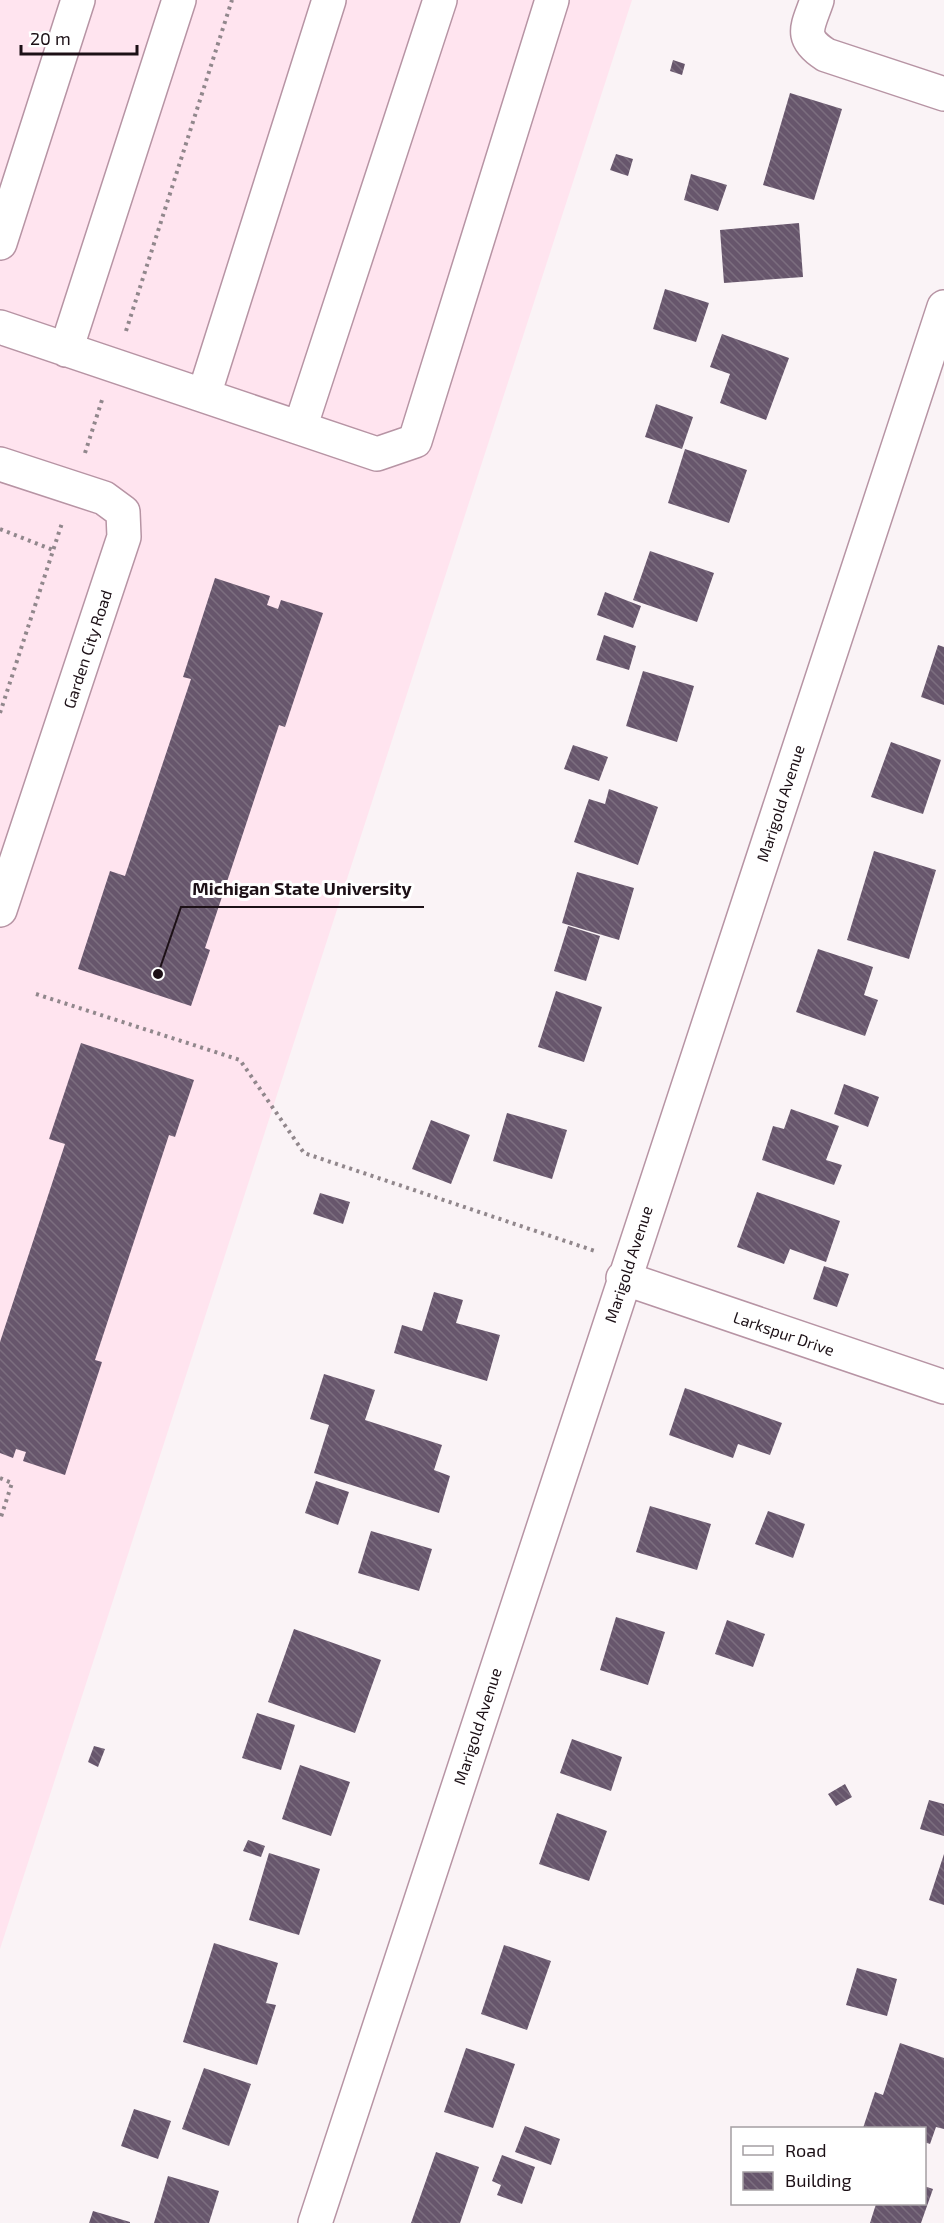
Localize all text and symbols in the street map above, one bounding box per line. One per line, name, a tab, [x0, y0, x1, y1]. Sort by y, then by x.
scale bar	[21, 18, 136, 56]
text: 20 m	[30, 27, 71, 49]
street label: Garden City Road	[59, 587, 115, 711]
street label: Marigold Avenue	[752, 742, 808, 864]
callout: Michigan State University	[181, 871, 424, 907]
text: Michigan State University	[192, 877, 412, 899]
street label: Marigold Avenue	[600, 1203, 656, 1325]
street label: Larkspur Drive	[731, 1307, 837, 1359]
street label: Marigold Avenue	[449, 1665, 505, 1787]
legend	[731, 2127, 926, 2205]
text: Road	[785, 2139, 826, 2161]
text: Building	[785, 2169, 852, 2191]

